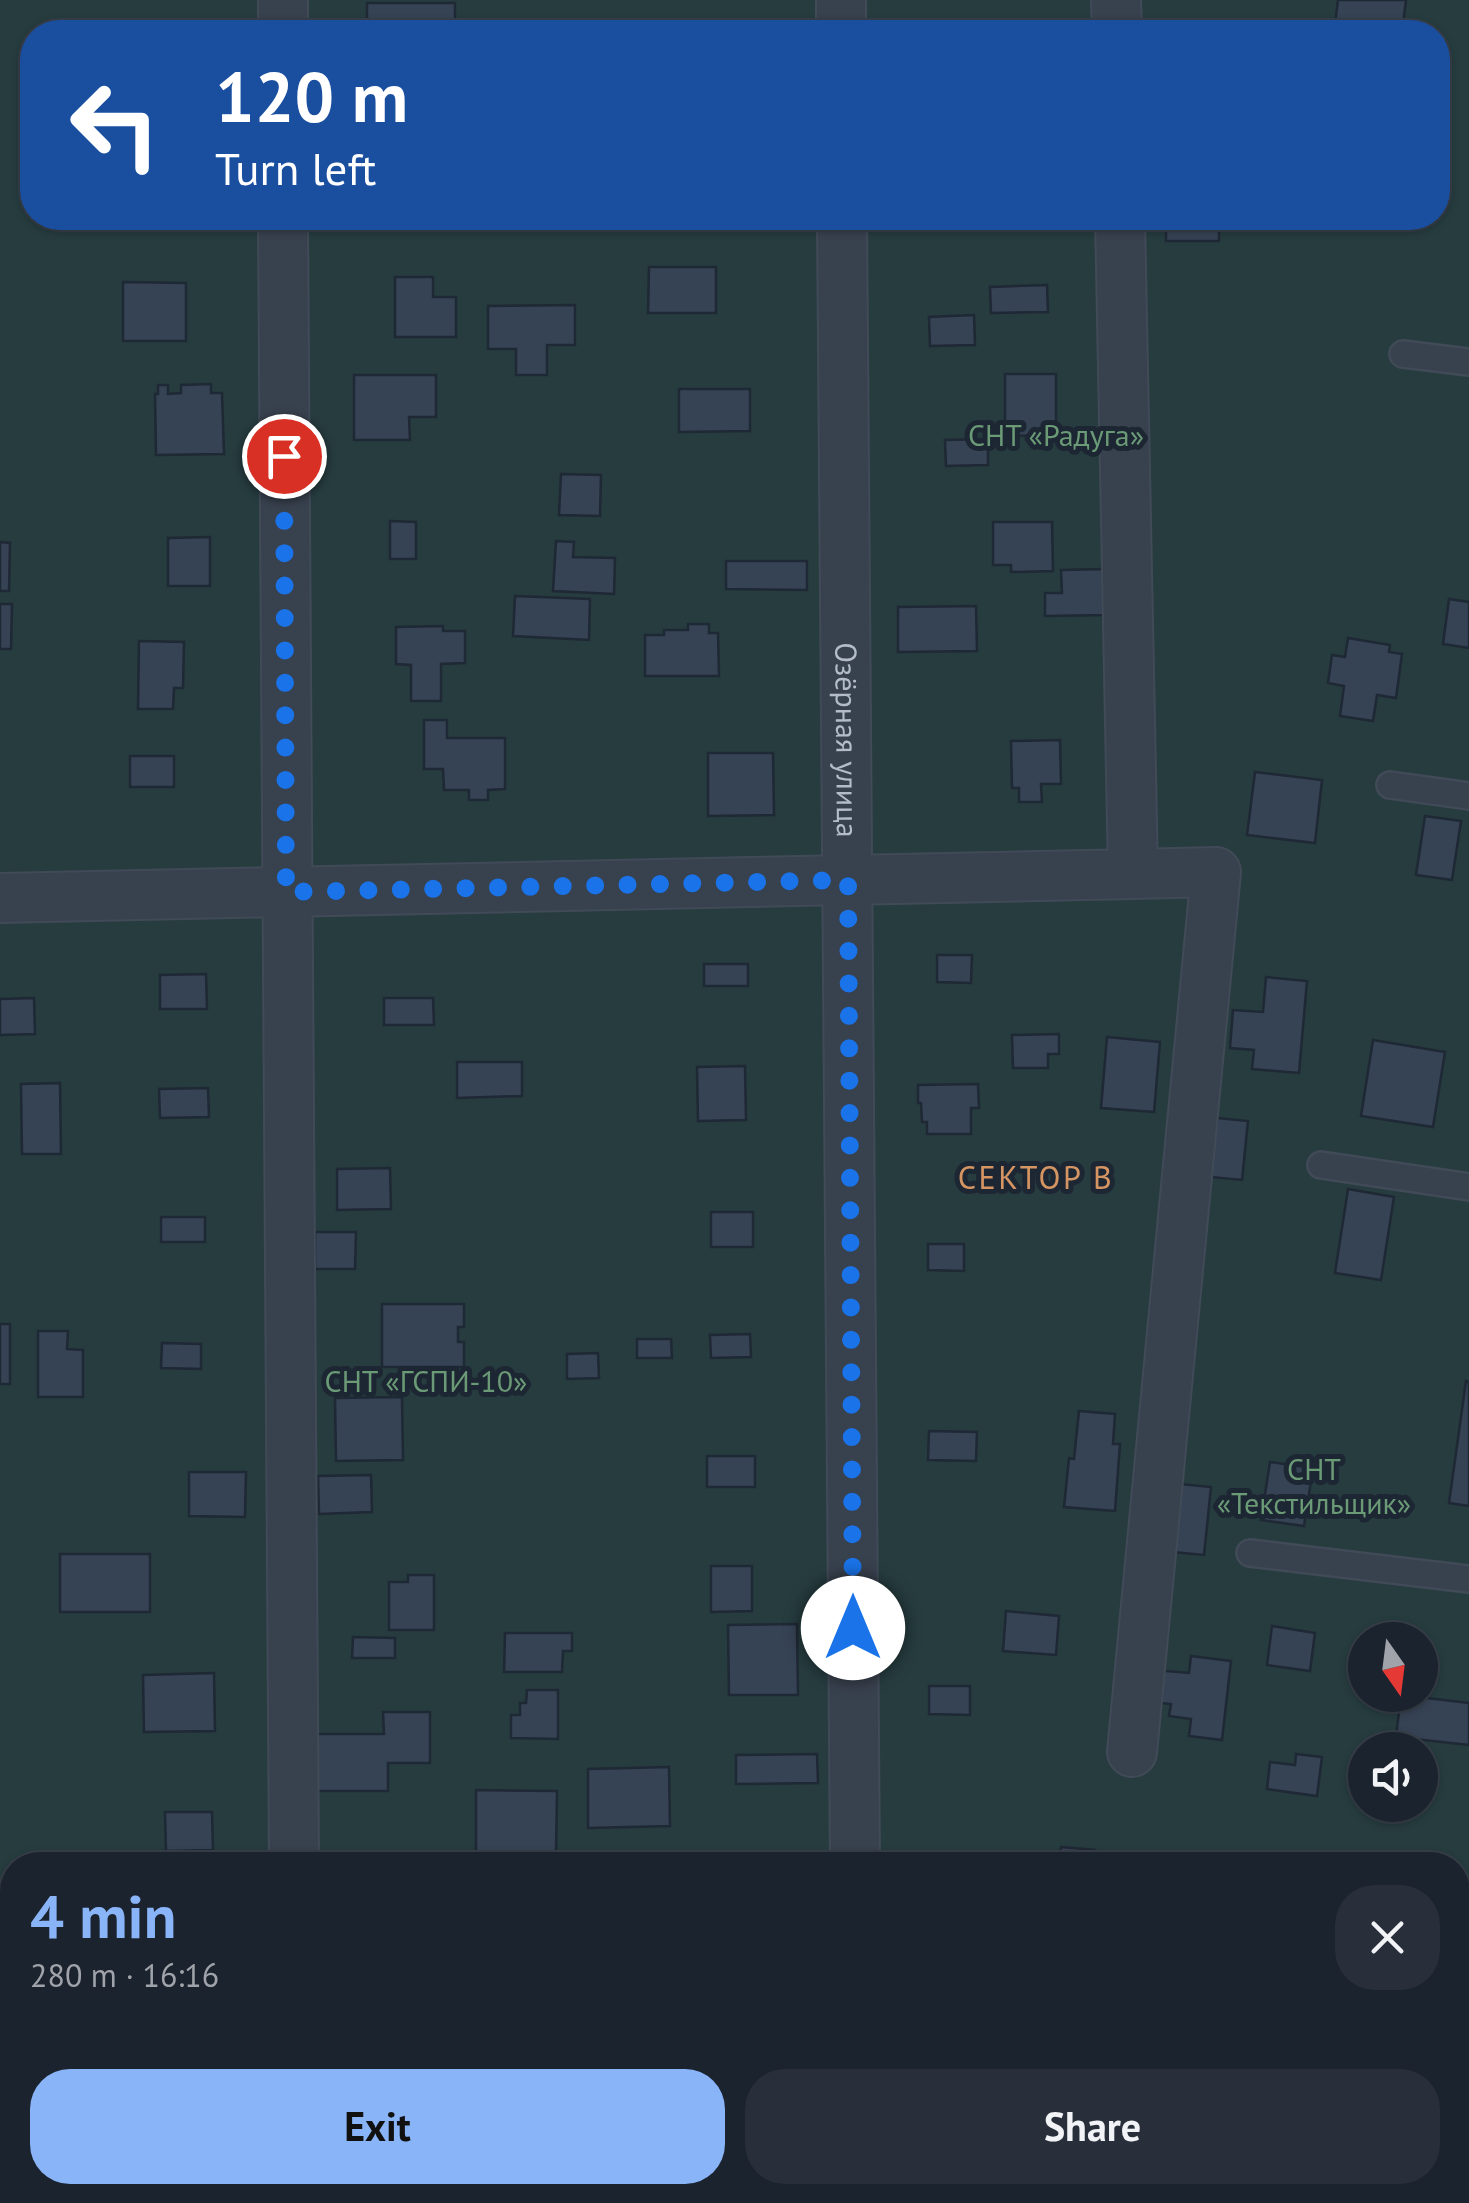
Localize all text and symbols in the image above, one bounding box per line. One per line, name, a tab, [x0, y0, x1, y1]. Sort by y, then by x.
text: 120 m	[215, 51, 408, 141]
icon: left	[50, 60, 180, 190]
text: Turn left	[215, 139, 376, 197]
pin	[242, 414, 327, 499]
park label: СНТ «Радуга»	[968, 415, 1144, 454]
icon: arrive	[257, 429, 312, 484]
street label: Озёрная улица	[827, 642, 868, 838]
district label: СЕКТОР В	[958, 1156, 1114, 1198]
park label: СНТ «ГСПИ-10»	[325, 1361, 527, 1400]
park label: СНТ «Текстильщик»	[1217, 1449, 1411, 1522]
position arrow	[801, 1576, 905, 1680]
north arrow	[1348, 1622, 1438, 1712]
map controls	[1348, 1622, 1438, 1822]
button: sound	[1348, 1732, 1438, 1822]
text: 4 min	[30, 1877, 176, 1955]
button: close	[1335, 1885, 1440, 1990]
text: 280 m · 16:16	[30, 1954, 219, 1996]
button: Exit	[30, 2069, 725, 2184]
button: Share	[745, 2069, 1440, 2184]

